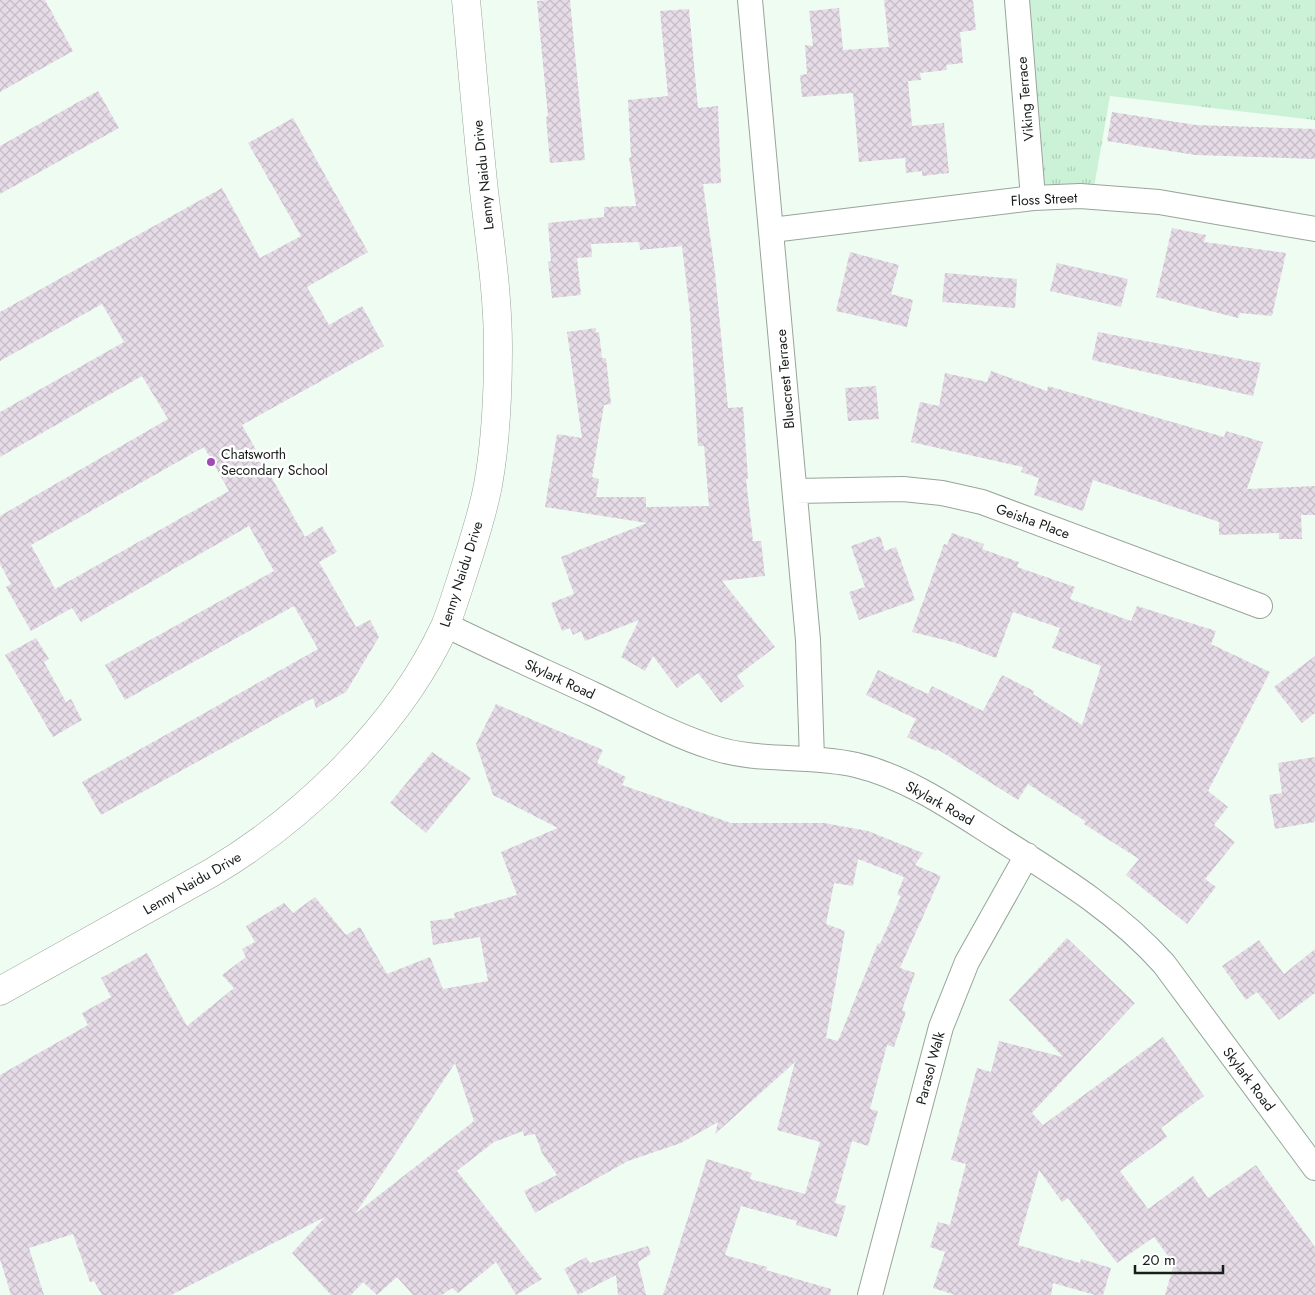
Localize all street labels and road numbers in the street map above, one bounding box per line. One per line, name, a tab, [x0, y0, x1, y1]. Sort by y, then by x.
street label: Viking Terrace	[1011, 56, 1039, 142]
street label: Lenny Naidu Drive	[467, 119, 499, 231]
street label: Floss Street	[1010, 187, 1078, 211]
street label: Bluecrest Terrace	[771, 328, 799, 430]
street label: Geisha Place	[993, 498, 1073, 544]
street label: Lenny Naidu Drive	[434, 518, 488, 630]
street label: Skylark Road	[522, 654, 598, 704]
street label: Skylark Road	[902, 776, 978, 830]
street label: Lenny Naidu Drive	[139, 847, 245, 919]
street label: Parasol Walk	[911, 1028, 950, 1107]
street label: Skylark Road	[1218, 1043, 1280, 1115]

